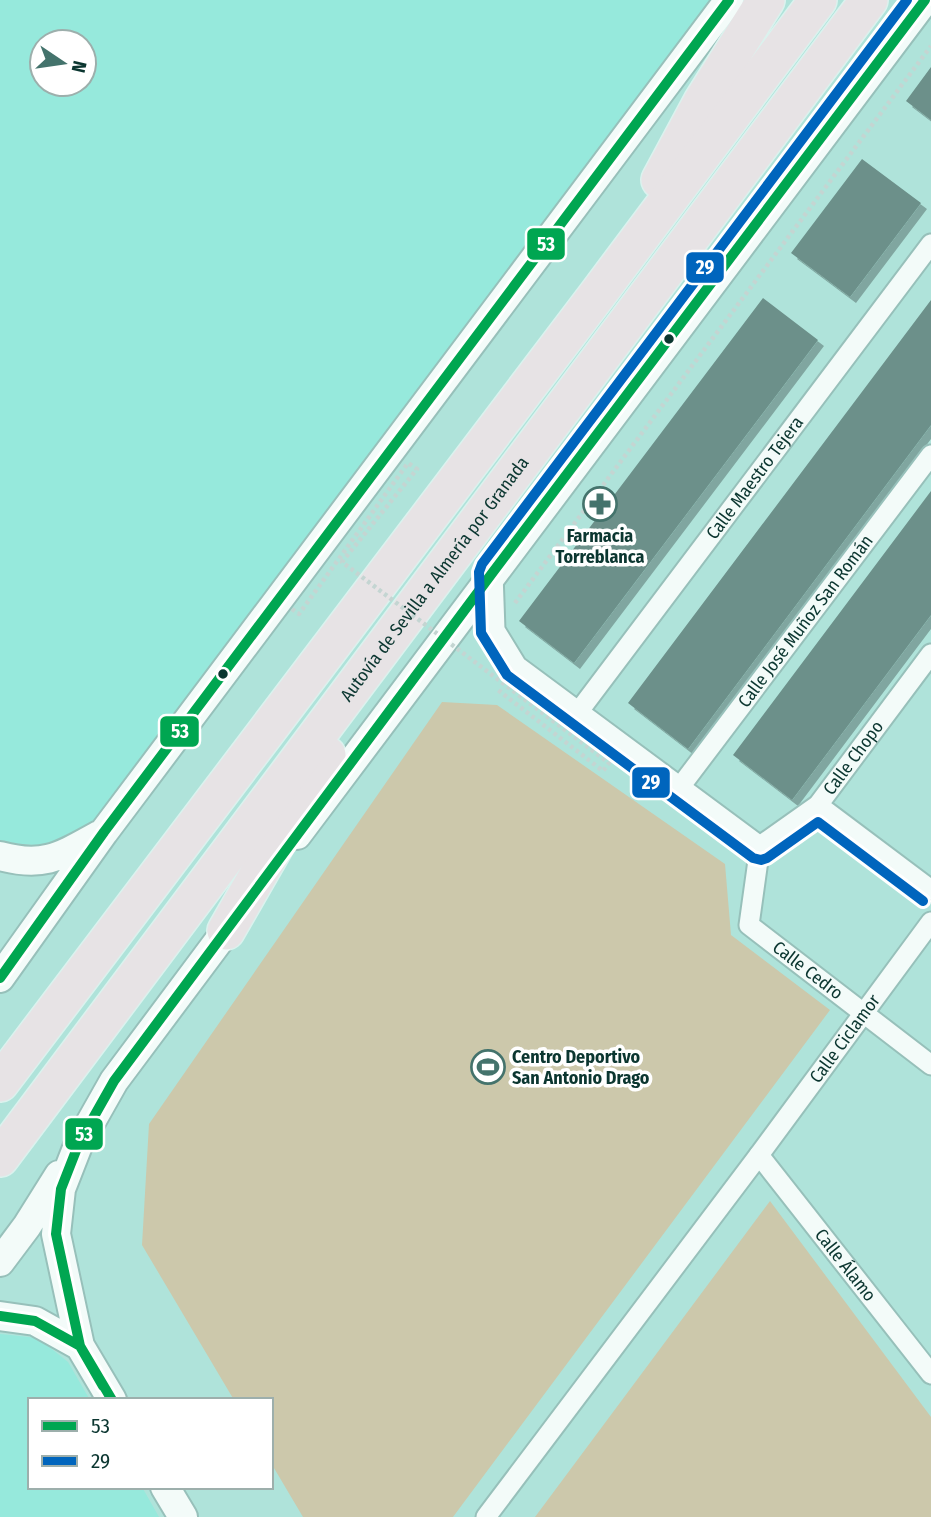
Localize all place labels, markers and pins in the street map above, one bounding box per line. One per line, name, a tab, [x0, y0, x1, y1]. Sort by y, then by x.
unlabelled marker	[662, 332, 676, 346]
pharmacy icon: Farmacia Torreblanca	[581, 485, 619, 523]
place label: Farmacia Torreblanca	[556, 525, 644, 568]
unlabelled marker	[216, 667, 230, 681]
place label: Centro Deportivo San Antonio Drago	[512, 1046, 650, 1089]
sports icon: Centro Deportivo San Antonio Drago	[469, 1048, 507, 1086]

